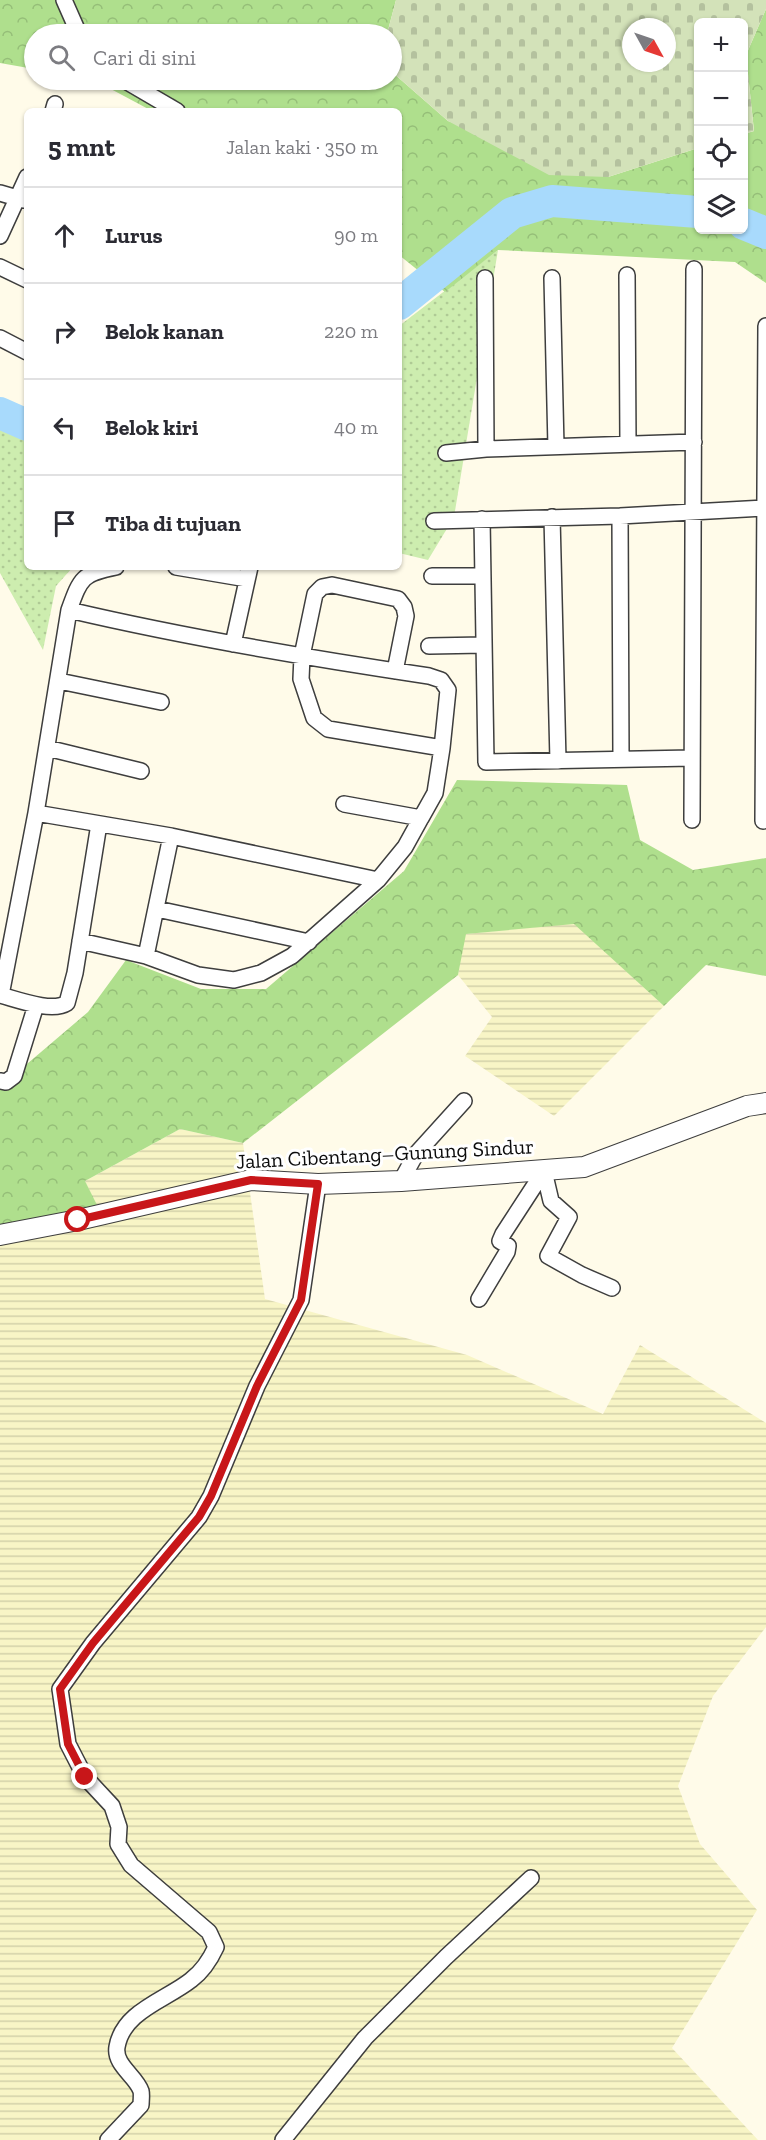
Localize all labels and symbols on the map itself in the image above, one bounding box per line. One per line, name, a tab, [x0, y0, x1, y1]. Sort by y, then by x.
north arrow	[622, 18, 676, 72]
street label: Jalan Cibentang–Gunung Sindur	[235, 1133, 535, 1174]
route start	[64, 1206, 90, 1232]
route end	[71, 1763, 97, 1789]

